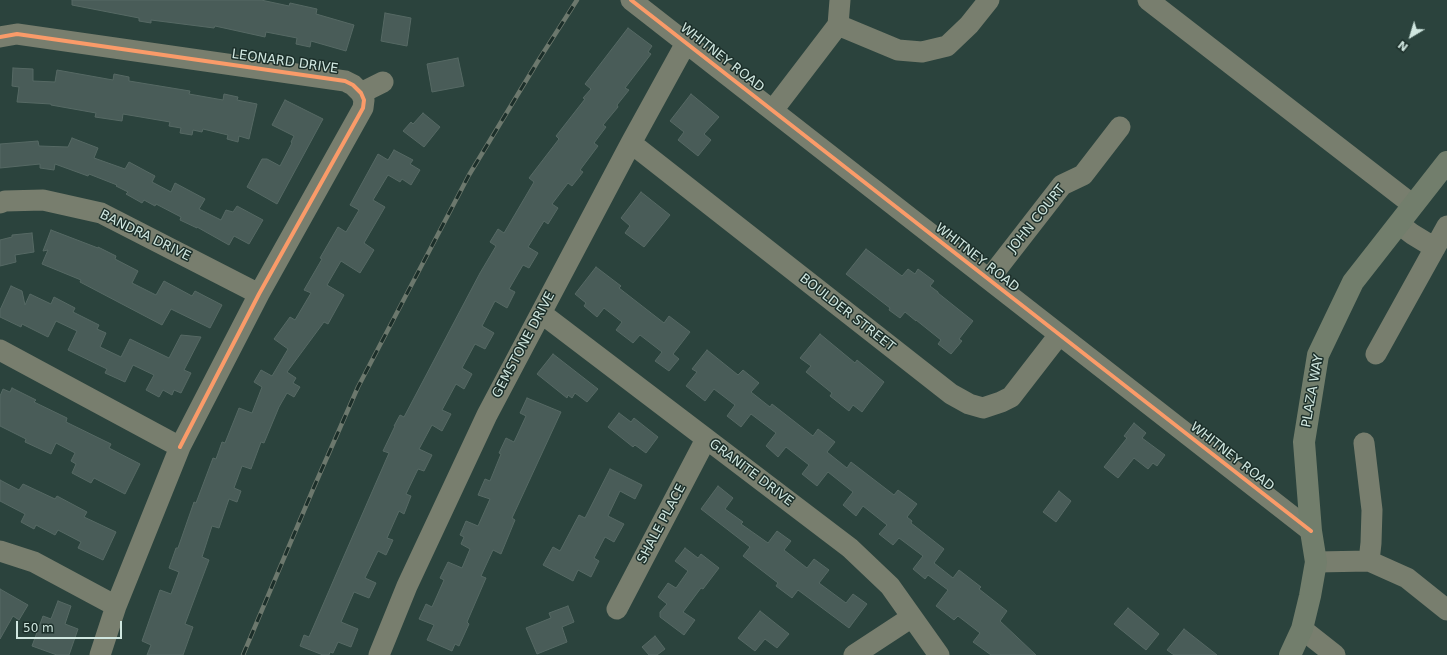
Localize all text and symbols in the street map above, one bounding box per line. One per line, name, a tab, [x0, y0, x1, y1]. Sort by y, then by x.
north arrow	[1391, 16, 1431, 56]
street label: WHITNEY ROAD	[677, 20, 767, 96]
text: N	[1396, 38, 1411, 54]
street label: LEONARD DRIVE	[231, 47, 339, 77]
street label: JOHN COURT	[1005, 182, 1069, 256]
street label: BANDRA DRIVE	[97, 207, 193, 265]
street label: WHITNEY ROAD	[932, 220, 1022, 296]
street label: BOULDER STREET	[796, 271, 898, 355]
street label: GEMSTONE DRIVE	[489, 289, 559, 401]
street label: PLAZA WAY	[1299, 353, 1327, 429]
street label: WHITNEY ROAD	[1187, 419, 1277, 495]
street label: GRANITE DRIVE	[706, 436, 796, 510]
street label: SHALE PLACE	[634, 482, 690, 566]
scale bar	[18, 613, 124, 639]
text: 50 m	[23, 621, 54, 635]

